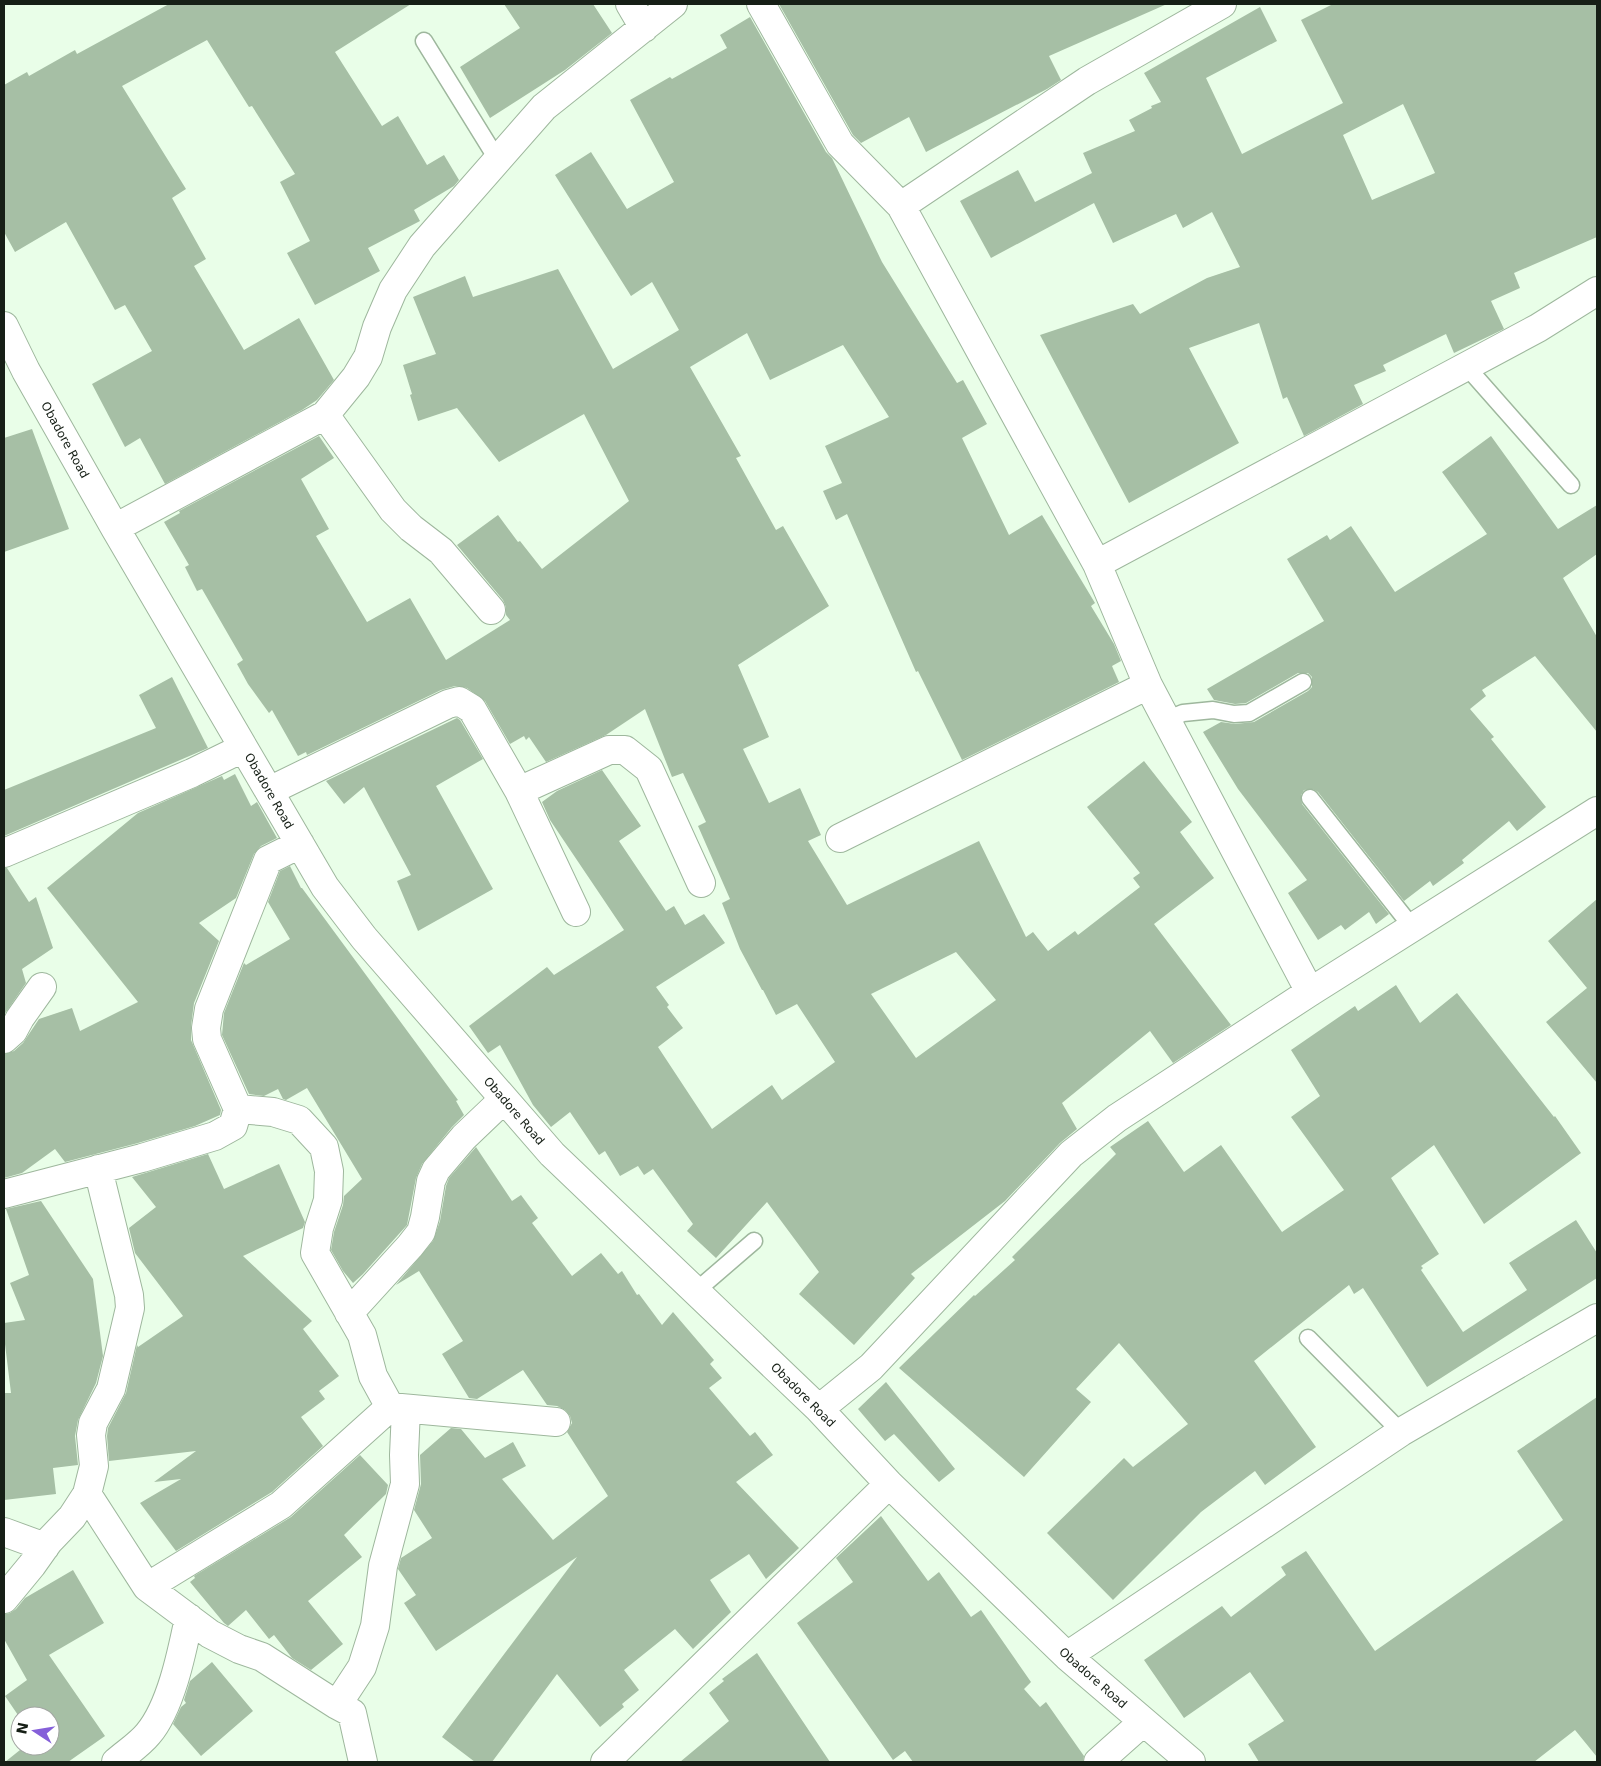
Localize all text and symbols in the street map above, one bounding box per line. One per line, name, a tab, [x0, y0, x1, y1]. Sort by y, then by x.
street label: Obadore Road	[38, 399, 92, 481]
street label: Obadore Road	[242, 751, 296, 831]
street label: Obadore Road	[481, 1074, 547, 1148]
street label: Obadore Road	[768, 1360, 838, 1430]
street label: Obadore Road	[1056, 1645, 1130, 1711]
north arrow	[10, 1706, 60, 1756]
text: N	[13, 1721, 31, 1736]

